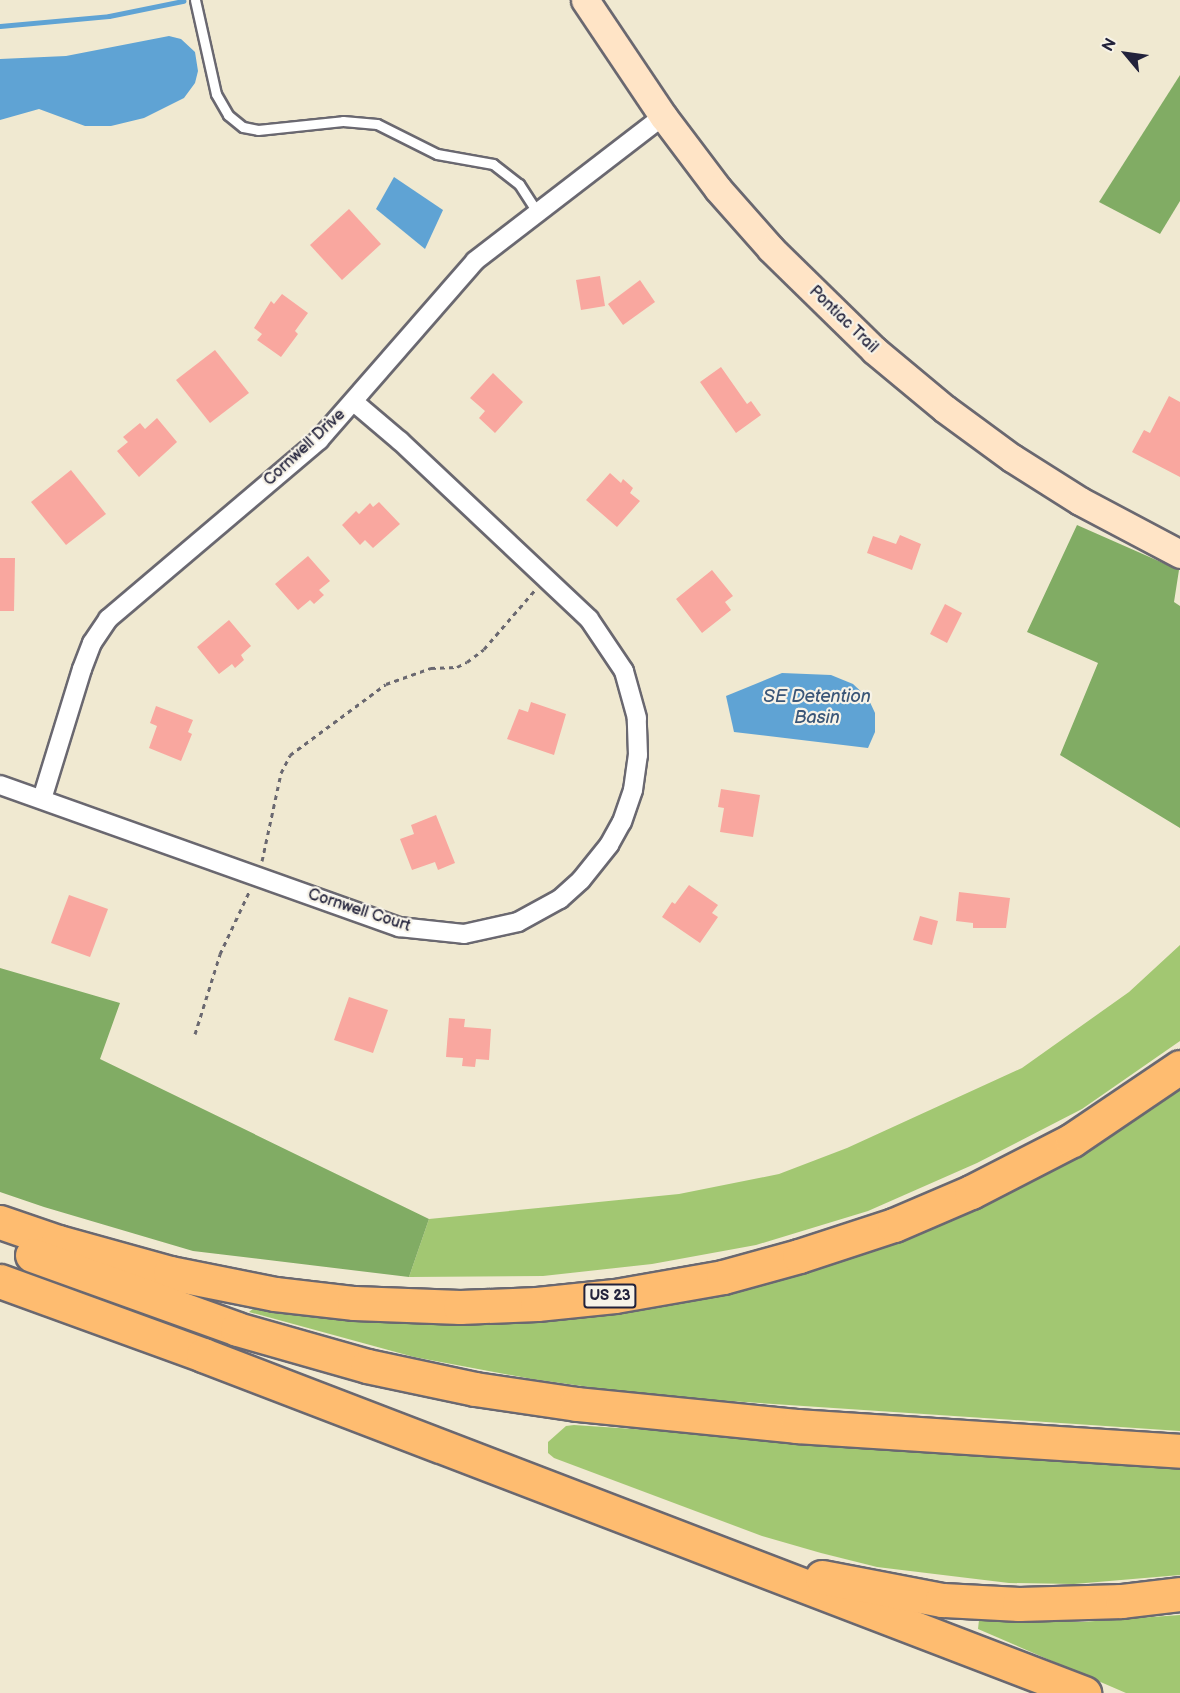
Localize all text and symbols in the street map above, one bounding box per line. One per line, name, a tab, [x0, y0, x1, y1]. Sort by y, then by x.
north arrow	[1096, 24, 1156, 84]
text: N	[1099, 35, 1121, 55]
street label: Pontiac Trail	[804, 282, 882, 358]
street label: Cornwell Drive	[260, 405, 350, 491]
water label: SE Detention Basin	[763, 687, 871, 730]
street label: Cornwell Court	[305, 885, 413, 937]
road number: US 23	[583, 1284, 637, 1308]

